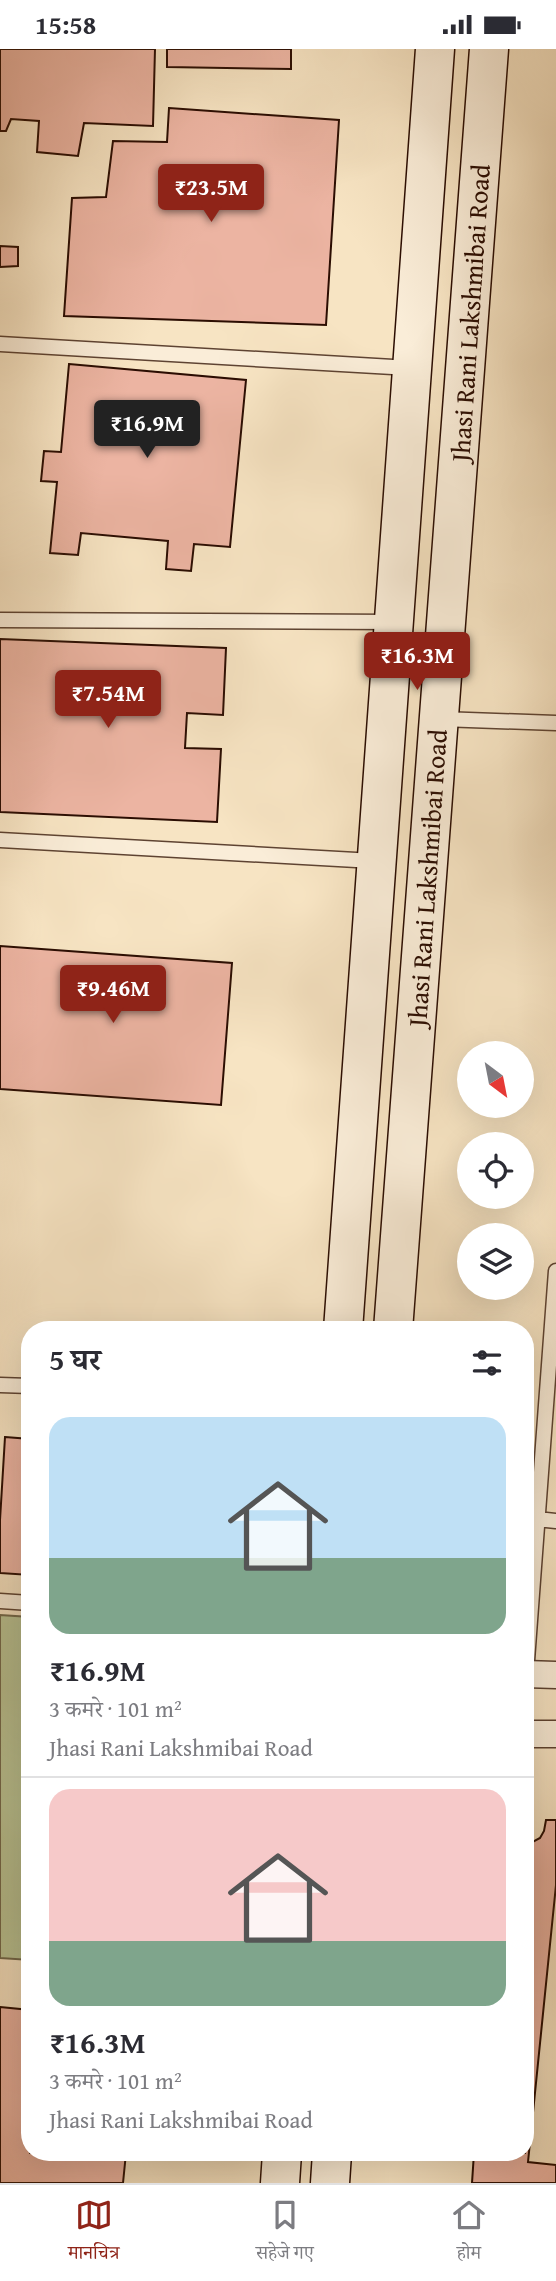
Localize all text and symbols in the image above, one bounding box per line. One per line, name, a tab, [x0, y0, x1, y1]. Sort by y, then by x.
text: 15:58	[35, 5, 96, 44]
street label: Jhasi Rani Lakshmibai Road	[440, 163, 500, 466]
pin: ₹23.5M	[154, 165, 268, 224]
text: ₹23.5M	[174, 170, 248, 203]
pin: ₹16.9M	[90, 401, 204, 460]
text: ₹16.9M	[110, 406, 184, 439]
pin: ₹16.3M	[360, 633, 474, 692]
text: ₹16.3M	[380, 638, 454, 671]
pin: ₹7.54M	[51, 671, 165, 730]
text: ₹7.54M	[71, 676, 145, 709]
street label: Jhasi Rani Lakshmibai Road	[397, 728, 457, 1031]
pin: ₹9.46M	[56, 965, 170, 1025]
text: ₹9.46M	[76, 971, 150, 1004]
north arrow	[457, 1041, 534, 1118]
map controls	[457, 1041, 534, 1300]
button: locate	[457, 1132, 534, 1209]
button: layers	[457, 1223, 534, 1300]
text: 5 घर	[49, 1337, 101, 1381]
icon: filters	[468, 1344, 506, 1382]
icon: home	[215, 1463, 341, 1589]
text: ₹16.9M	[49, 1648, 145, 1692]
text: 3 कमरे · 101 m²	[49, 1692, 182, 1725]
text: Jhasi Rani Lakshmibai Road	[49, 1731, 313, 1764]
icon: home	[215, 1835, 341, 1961]
text: ₹16.3M	[49, 2020, 145, 2064]
text: 3 कमरे · 101 m²	[49, 2064, 182, 2097]
text: Jhasi Rani Lakshmibai Road	[49, 2103, 313, 2136]
tab: मानचित्र	[68, 2196, 120, 2271]
tab: सहेजे गए	[256, 2196, 314, 2271]
tab: होम	[450, 2196, 488, 2271]

